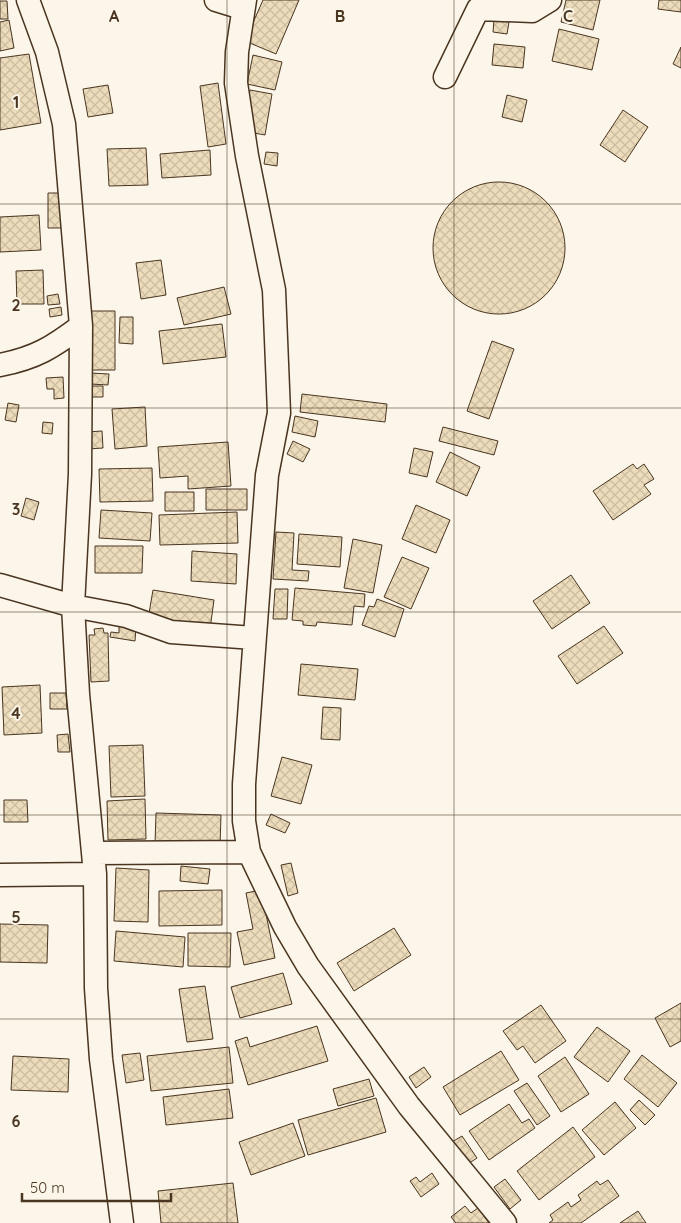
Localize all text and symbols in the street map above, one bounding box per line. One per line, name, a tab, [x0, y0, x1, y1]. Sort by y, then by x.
text: A	[109, 6, 120, 26]
text: B	[335, 6, 345, 26]
text: C	[563, 6, 573, 26]
text: 1	[13, 92, 19, 112]
text: 2	[11, 295, 21, 315]
text: 3	[12, 499, 20, 519]
text: 4	[11, 703, 21, 723]
text: 5	[11, 907, 21, 927]
text: 6	[12, 1111, 21, 1131]
scale bar	[22, 1170, 171, 1202]
text: 50 m	[30, 1178, 65, 1197]

